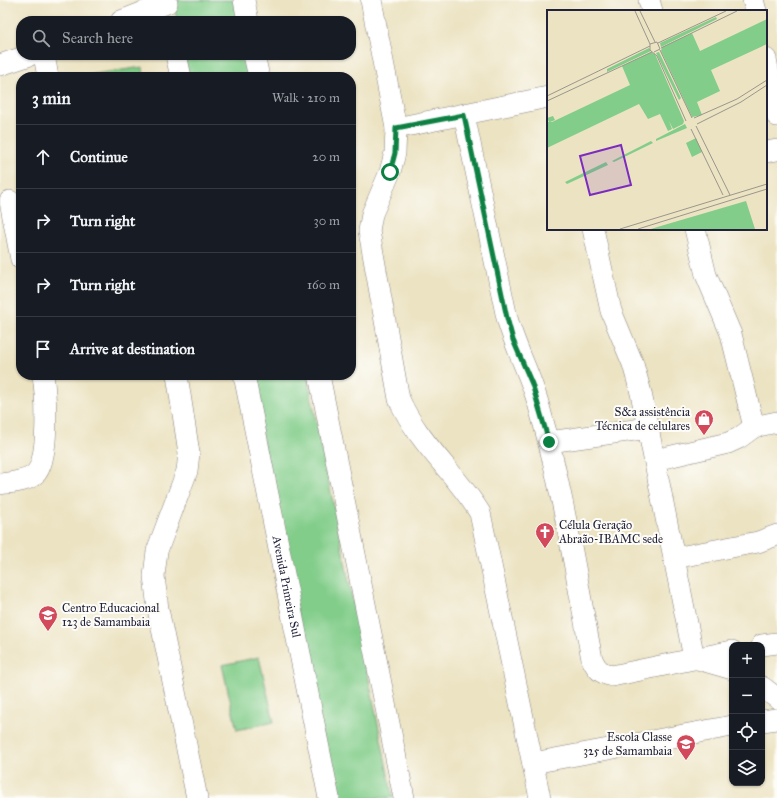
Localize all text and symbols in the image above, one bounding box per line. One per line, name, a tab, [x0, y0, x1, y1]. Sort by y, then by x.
inset map	[547, 10, 767, 230]
search box	[16, 16, 356, 60]
icon: search	[30, 27, 52, 49]
text: Search here	[62, 29, 133, 47]
text: 3 min	[32, 88, 71, 109]
text: Walk · 210 m	[272, 90, 340, 106]
icon: ahead	[32, 146, 54, 168]
text: Continue	[70, 148, 128, 166]
text: 20 m	[312, 149, 340, 165]
route start	[381, 163, 399, 181]
icon: right	[32, 210, 54, 232]
text: Turn right	[70, 212, 135, 230]
text: 30 m	[314, 213, 340, 229]
icon: right	[32, 274, 54, 296]
text: Turn right	[70, 276, 135, 294]
text: 160 m	[307, 277, 340, 293]
icon: arrive	[32, 338, 54, 360]
text: Arrive at destination	[70, 340, 195, 358]
place label: S&a assistência Técnica de celulares	[595, 405, 691, 433]
shop icon: S&a assistência Técnica de celulares	[693, 408, 715, 436]
route end	[540, 433, 558, 451]
place label: Célula Geração Abraão-IBAMC sede	[558, 518, 663, 546]
church icon: Célula Geração Abraão-IBAMC sede	[534, 521, 556, 549]
street label: Avenida Primeira Sul	[269, 534, 304, 640]
place label: Centro Educacional 123 de Samambaia	[62, 601, 160, 629]
school or university icon: Centro Educacional 123 de Samambaia	[37, 604, 59, 632]
map controls	[729, 642, 765, 786]
button: +	[729, 642, 765, 678]
button: −	[729, 678, 765, 714]
button: locate	[729, 714, 765, 750]
place label: Escola Classe 325 de Samambaia	[583, 730, 673, 758]
school or university icon: Escola Classe 325 de Samambaia	[675, 733, 697, 761]
button: layers	[729, 750, 765, 786]

